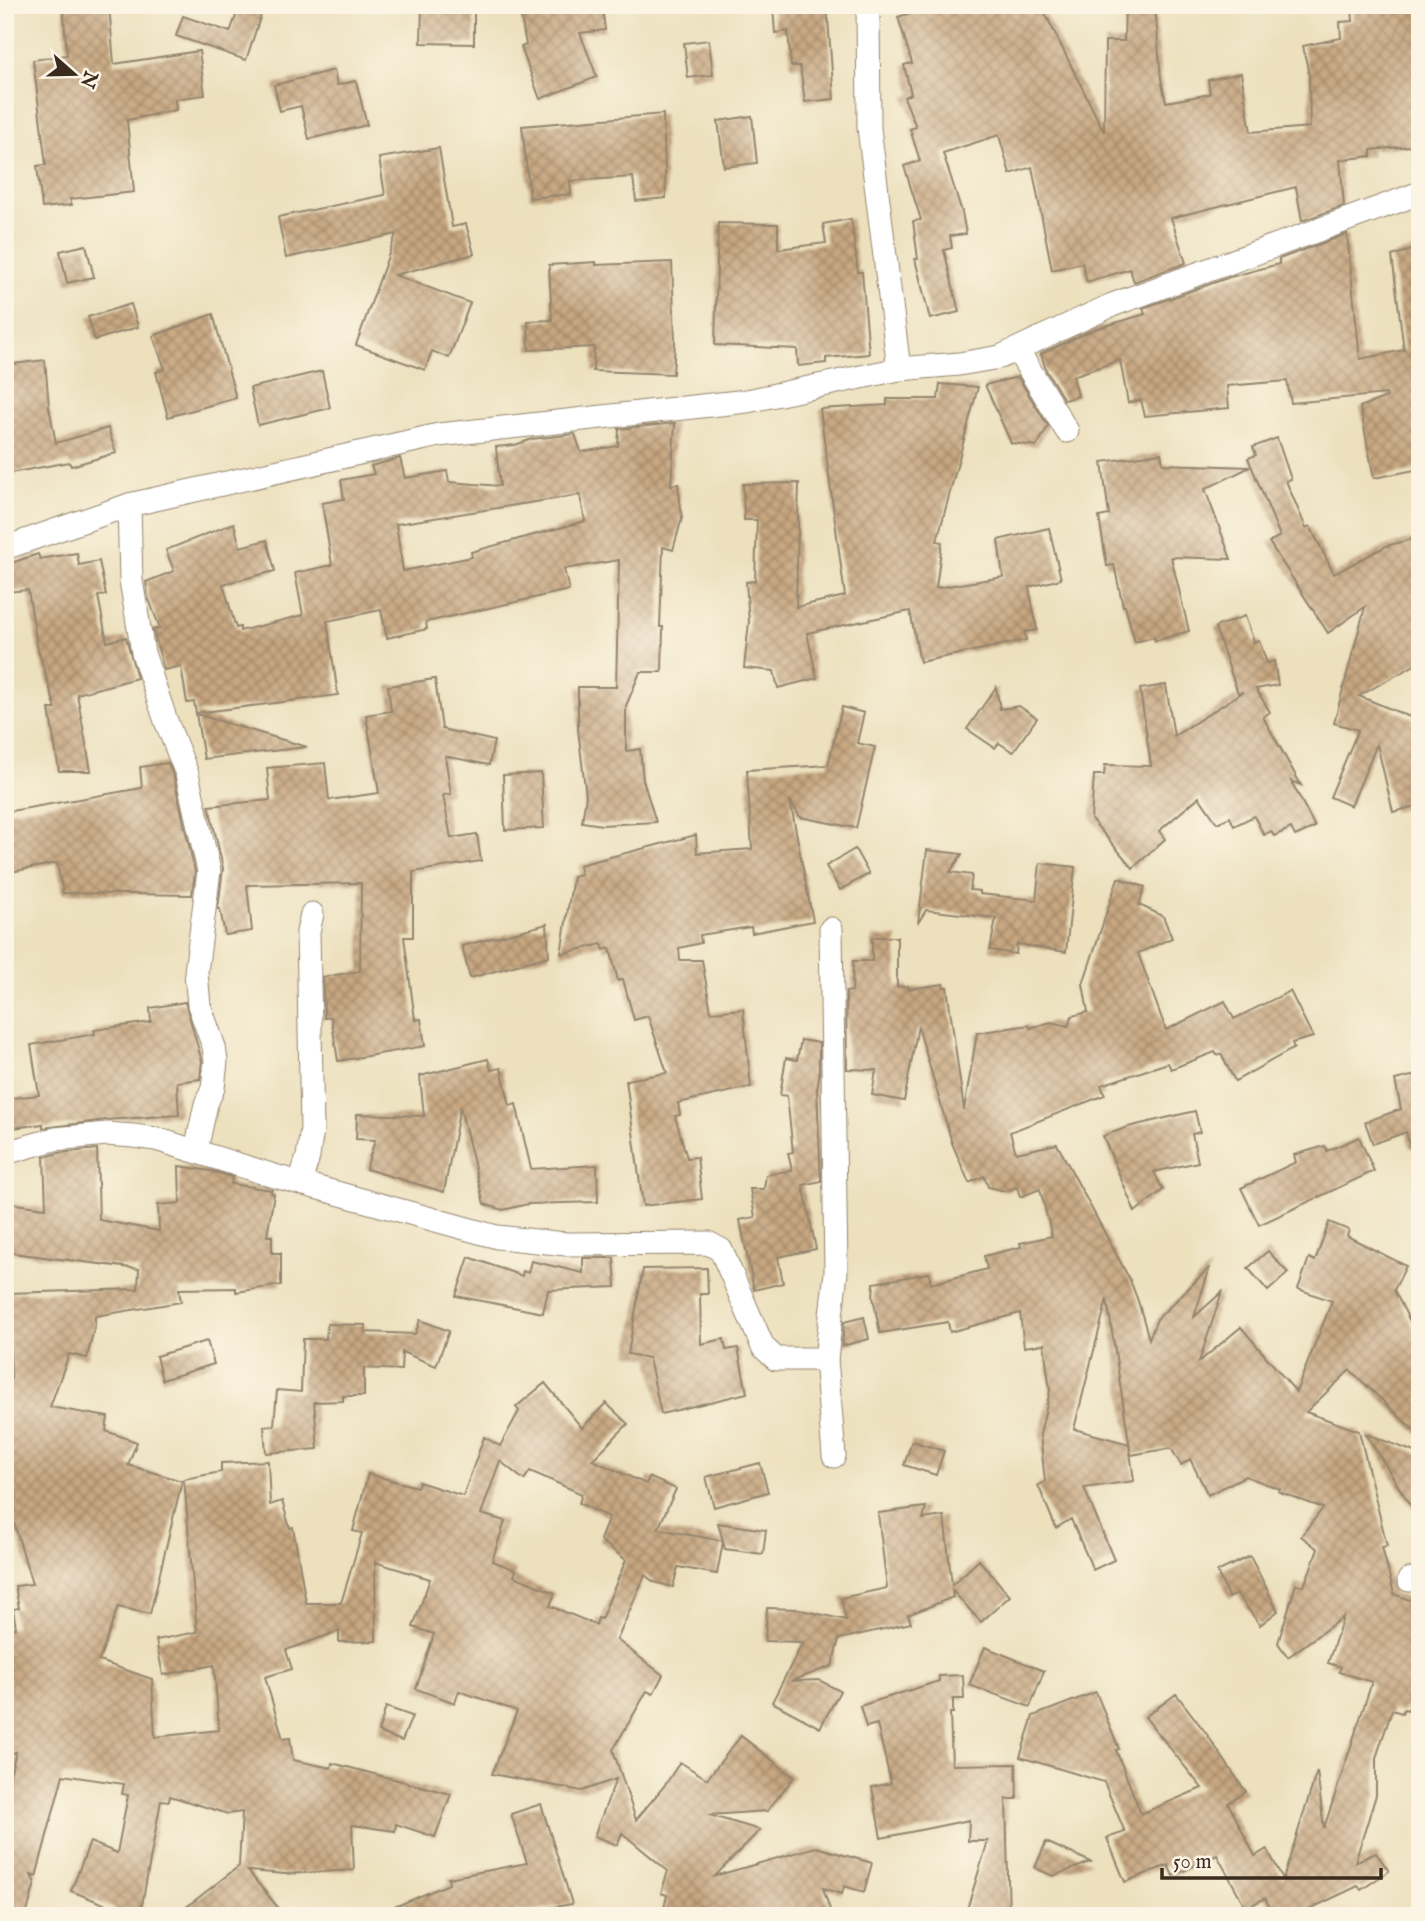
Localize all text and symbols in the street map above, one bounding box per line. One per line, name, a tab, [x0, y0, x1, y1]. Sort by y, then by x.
north arrow	[38, 38, 108, 108]
text: N	[74, 66, 103, 91]
scale bar	[1162, 1837, 1381, 1881]
text: 50 m	[1173, 1849, 1212, 1876]

